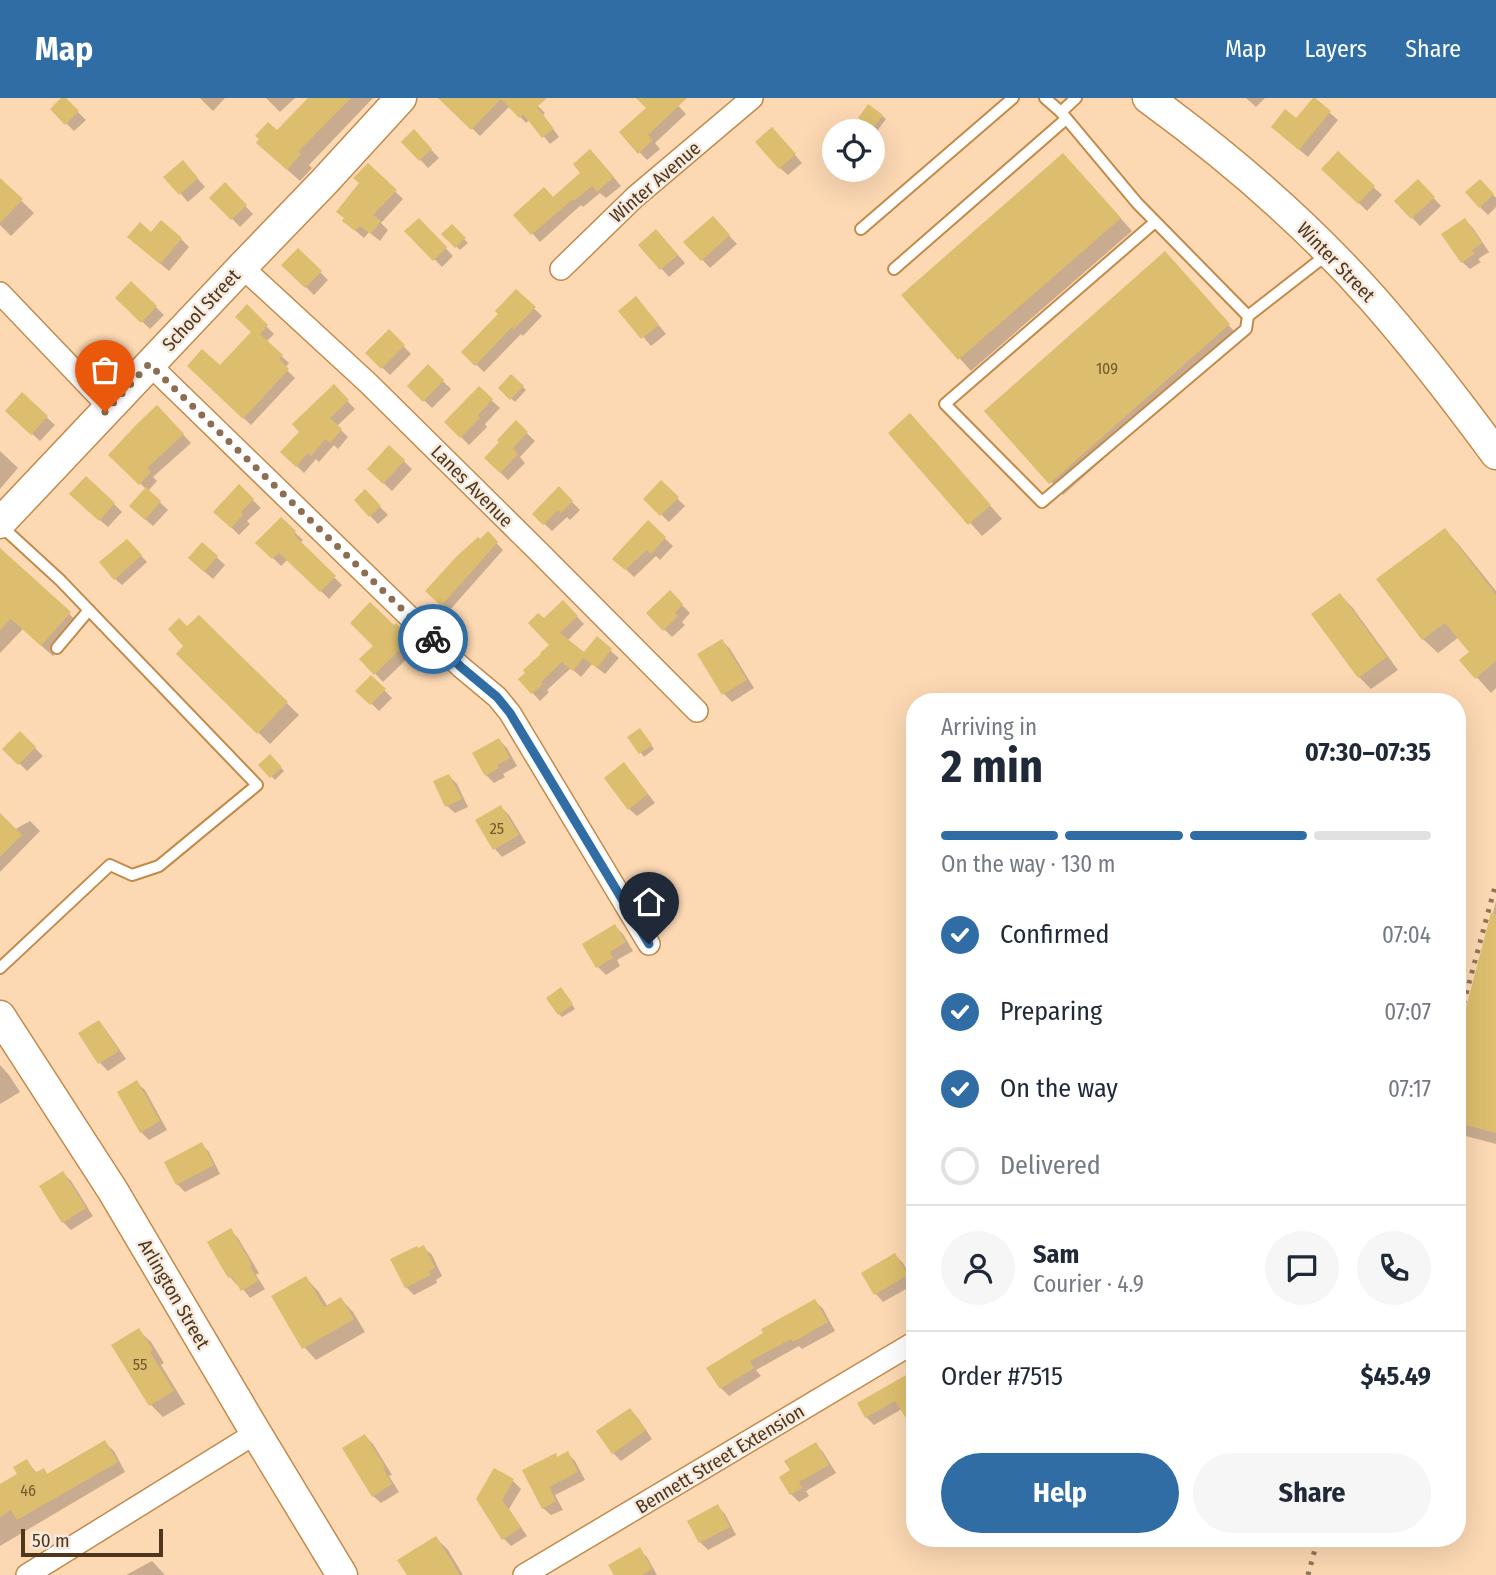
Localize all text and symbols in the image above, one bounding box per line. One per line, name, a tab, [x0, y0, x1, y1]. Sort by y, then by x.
text: Map	[35, 29, 93, 69]
text: Map	[1225, 35, 1267, 63]
text: Layers	[1305, 35, 1367, 63]
text: Share	[1405, 35, 1461, 63]
map controls	[822, 119, 885, 182]
button: locate	[822, 119, 885, 182]
street label: Winter Avenue	[605, 136, 705, 228]
street label: Winter Street	[1292, 217, 1380, 307]
street label: School Street	[157, 264, 245, 356]
pin	[75, 340, 135, 412]
icon: bag	[86, 351, 124, 389]
house number: 109	[1096, 359, 1118, 378]
street label: Lanes Avenue	[426, 440, 518, 532]
courier	[398, 604, 468, 674]
icon: bike	[414, 620, 452, 658]
text: Arriving in	[941, 713, 1037, 741]
text: 07:30–07:35	[1305, 737, 1431, 768]
text: 2 min	[941, 739, 1043, 794]
house number: 25	[490, 819, 504, 838]
text: On the way · 130 m	[941, 850, 1115, 878]
pin	[619, 872, 679, 944]
icon: home	[630, 883, 668, 921]
icon: check	[941, 916, 979, 954]
text: Confirmed	[1000, 919, 1110, 950]
text: 07:04	[1382, 921, 1431, 949]
icon: check	[941, 993, 979, 1031]
text: Preparing	[1000, 996, 1102, 1027]
text: 07:07	[1384, 998, 1431, 1026]
icon: check	[941, 1070, 979, 1108]
text: On the way	[1000, 1073, 1118, 1104]
text: 07:17	[1388, 1075, 1431, 1103]
text: Delivered	[1000, 1150, 1101, 1181]
button: person	[941, 1231, 1015, 1305]
button: chat	[1265, 1231, 1339, 1305]
button: phone	[1357, 1231, 1431, 1305]
street label: Arlington Street	[133, 1235, 215, 1353]
text: Sam	[1033, 1239, 1079, 1270]
text: Courier · 4.9	[1033, 1270, 1144, 1298]
house number: 55	[133, 1355, 147, 1374]
text: Order #7515	[941, 1361, 1063, 1392]
text: $45.49	[1360, 1361, 1431, 1392]
street label: Bennett Street Extension	[631, 1400, 809, 1518]
button: Help	[941, 1453, 1179, 1533]
button: Share	[1193, 1453, 1431, 1533]
house number: 46	[20, 1481, 36, 1500]
scale bar	[21, 1526, 163, 1558]
text: 50 m	[32, 1529, 70, 1552]

